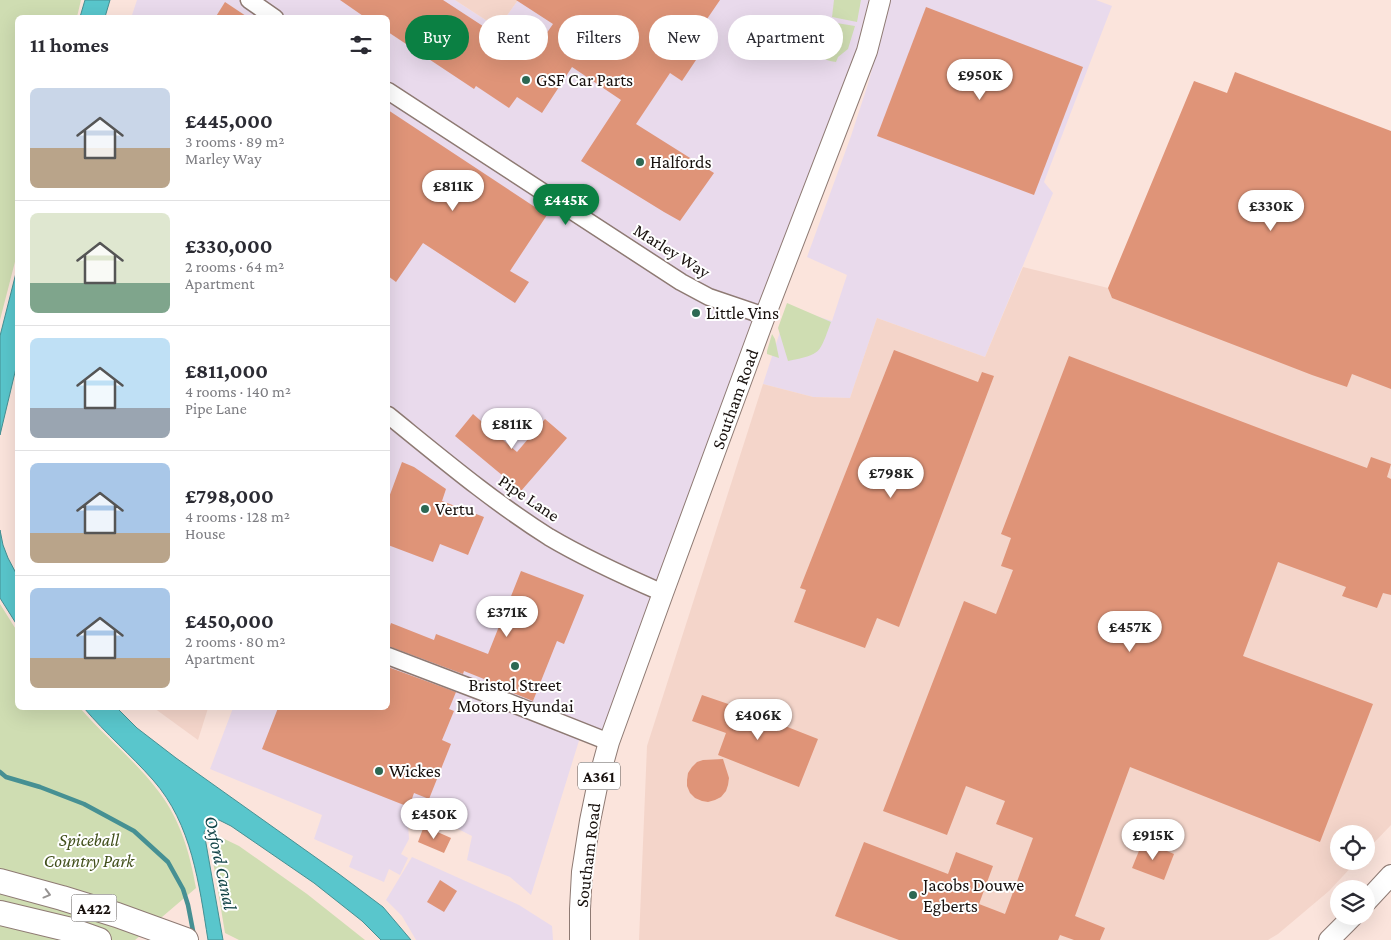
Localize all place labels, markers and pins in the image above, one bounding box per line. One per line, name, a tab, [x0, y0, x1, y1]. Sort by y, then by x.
pin: £950K	[945, 58, 1015, 101]
place label: GSF Car Parts	[536, 70, 633, 90]
marker: GSF Car Parts	[520, 74, 532, 86]
place label: Halfords	[650, 152, 712, 172]
marker: Halfords	[634, 156, 646, 168]
pin: £811K	[418, 170, 488, 212]
pin: £445K	[531, 184, 601, 226]
pin: £330K	[1236, 190, 1306, 232]
place label: Little Vins	[706, 303, 779, 323]
marker: Little Vins	[690, 307, 702, 319]
pin: £811K	[477, 408, 547, 450]
pin: £798K	[856, 456, 926, 499]
place label: Vertu	[435, 499, 475, 519]
marker: Vertu	[419, 503, 431, 515]
pin: £371K	[472, 596, 542, 638]
pin: £457K	[1095, 610, 1165, 653]
marker: Bristol Street Motors Hyundai	[509, 660, 521, 672]
place label: Bristol Street Motors Hyundai	[456, 675, 574, 716]
pin: £406K	[723, 698, 793, 741]
place label: Wickes	[389, 761, 441, 781]
marker: Wickes	[373, 765, 385, 777]
pin: £450K	[399, 798, 469, 840]
pin: £915K	[1118, 818, 1188, 861]
place label: Jacobs Douwe Egberts	[921, 875, 1024, 916]
marker: Jacobs Douwe Egberts	[907, 889, 919, 901]

